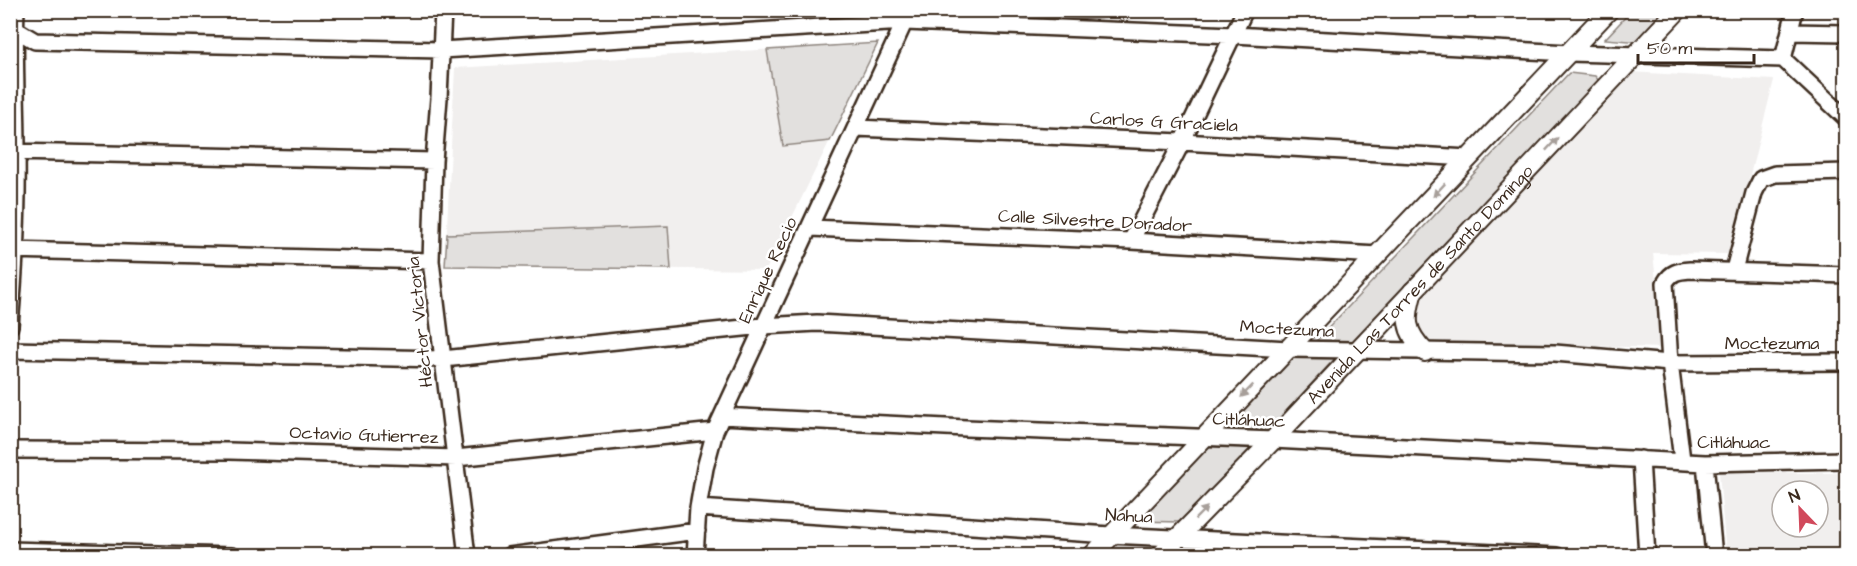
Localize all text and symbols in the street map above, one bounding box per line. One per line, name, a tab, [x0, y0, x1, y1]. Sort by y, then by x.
scale bar	[1638, 27, 1754, 65]
text: 50 m	[1647, 36, 1692, 61]
street label: Carlos G Graciela	[1089, 106, 1239, 138]
one-way arrow	[1545, 136, 1559, 151]
street label: Avenida Las Torres de Santo Domingo	[1301, 159, 1539, 409]
one-way arrow	[1432, 183, 1446, 198]
street label: Calle Silvestre Dorador	[997, 203, 1193, 239]
street label: Enrique Recio	[732, 213, 804, 327]
street label: Héctor Victoria	[401, 255, 439, 389]
street label: Moctezuma	[1239, 314, 1335, 344]
street label: Moctezuma	[1725, 331, 1819, 356]
one-way arrow	[1241, 384, 1255, 398]
street label: Citláhuac	[1212, 406, 1286, 434]
street label: Octavio Gutierrez	[289, 420, 439, 450]
street label: Citláhuac	[1697, 430, 1771, 455]
north arrow	[1770, 479, 1830, 539]
text: N	[1786, 484, 1803, 508]
street label: Nahua	[1105, 502, 1153, 530]
one-way arrow	[1193, 507, 1207, 521]

